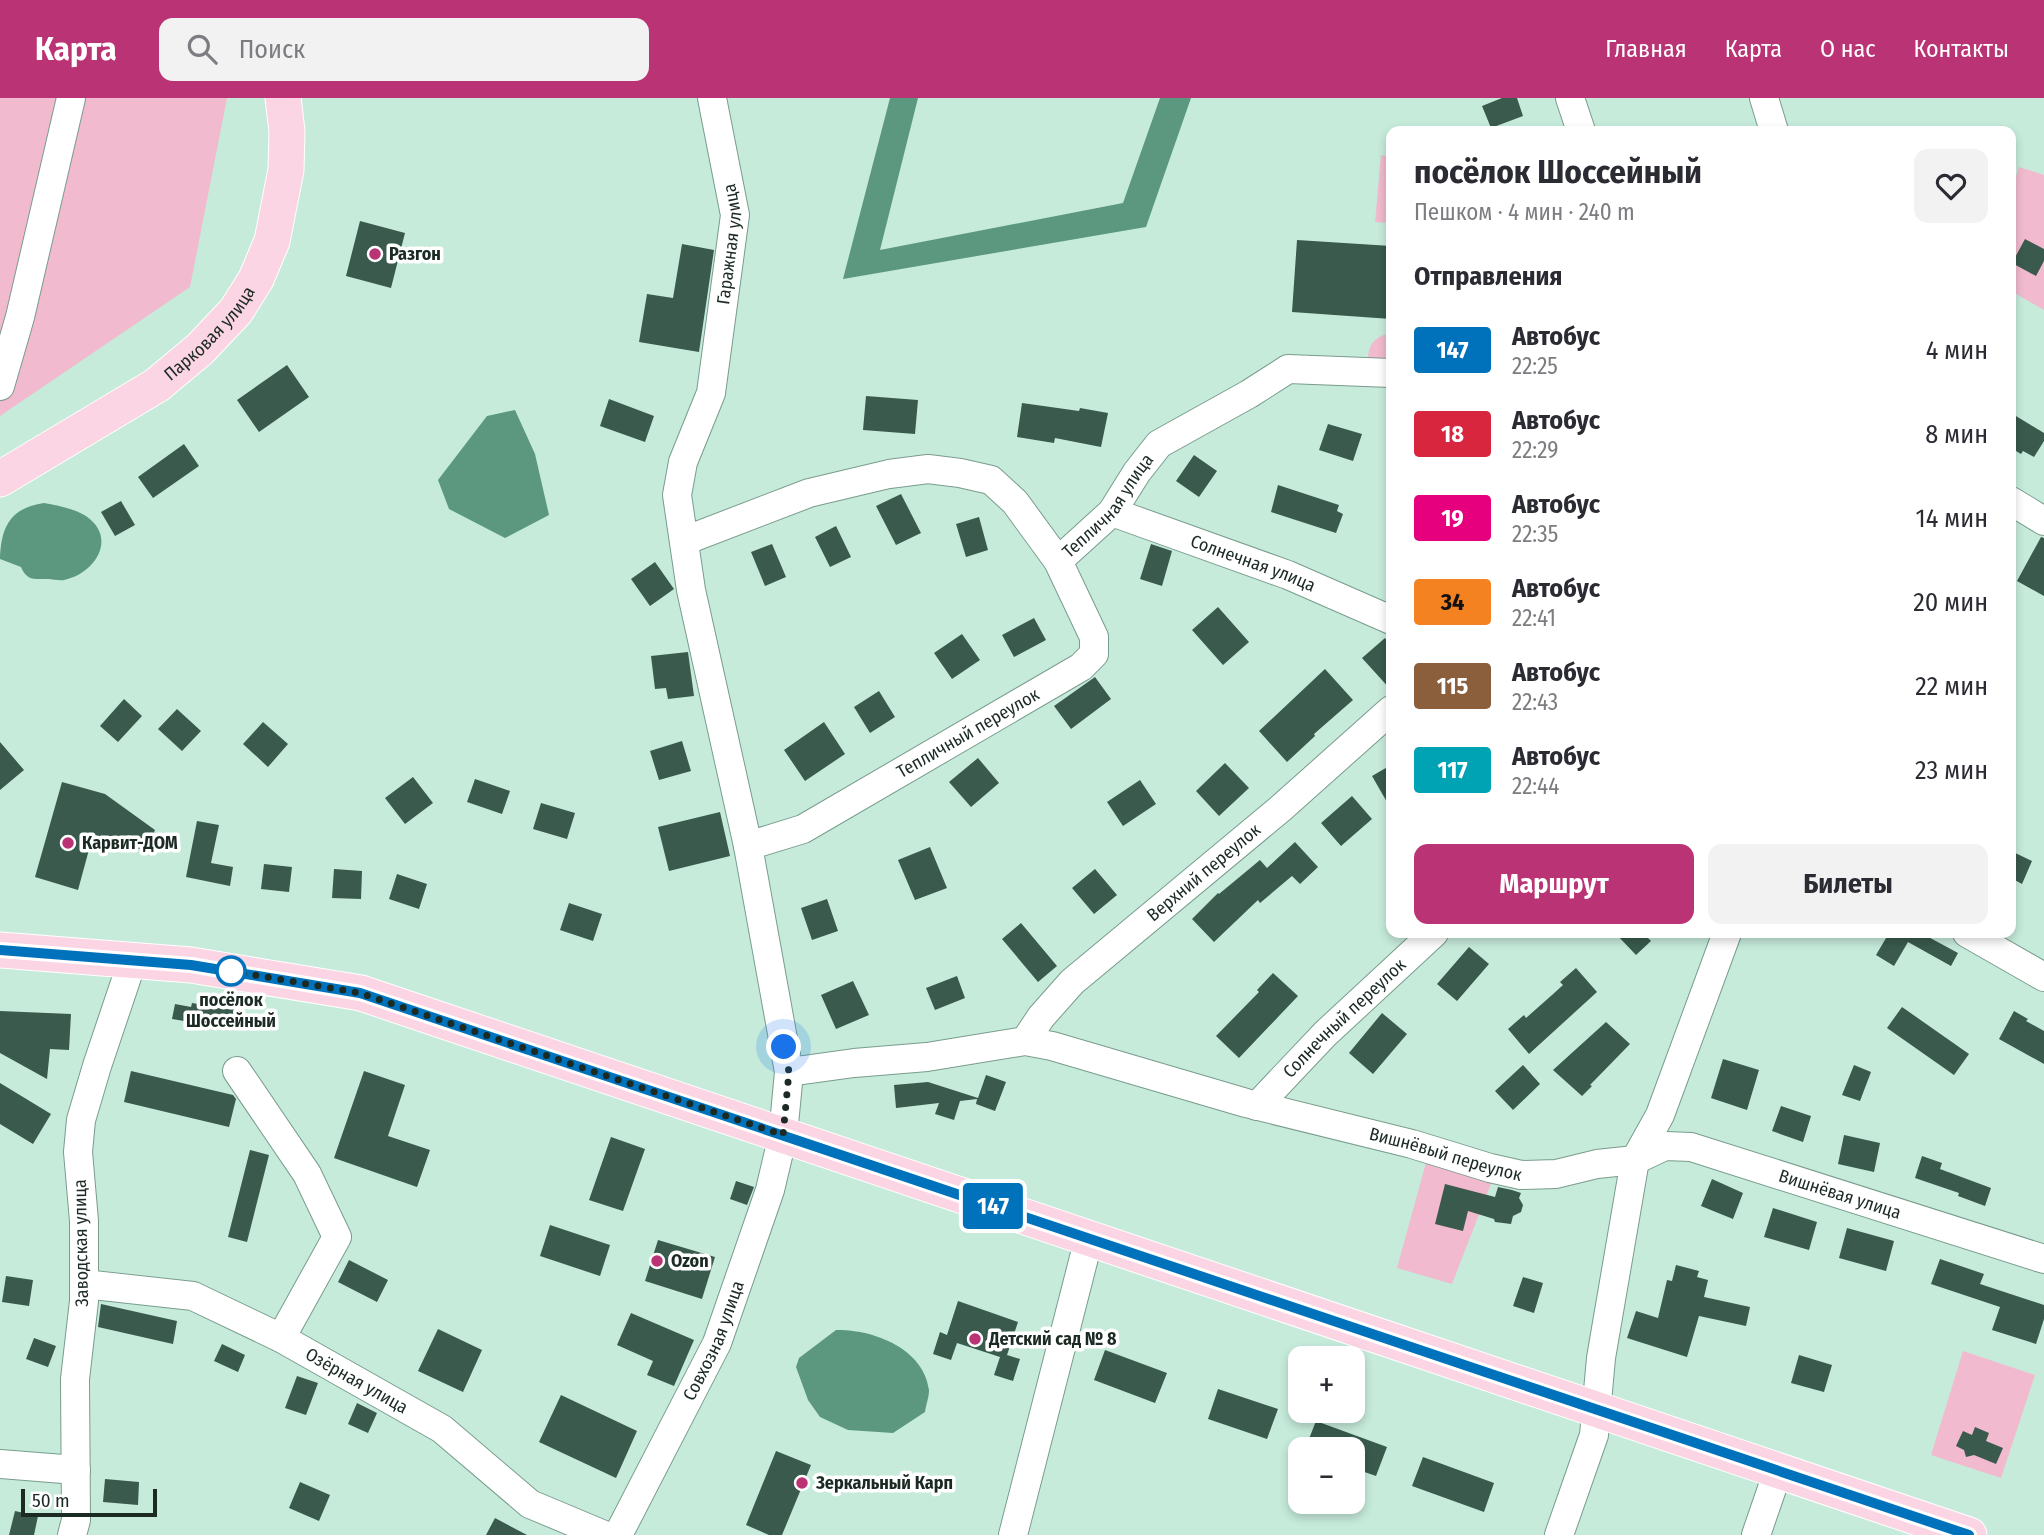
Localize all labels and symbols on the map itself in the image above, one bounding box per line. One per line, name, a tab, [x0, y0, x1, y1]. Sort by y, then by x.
street label: Гаражная улица	[712, 182, 746, 306]
place label: Разгон	[389, 243, 441, 265]
marker: Разгон	[367, 246, 383, 262]
street label: Парковая улица	[160, 282, 260, 385]
street label: Тепличная улица	[1058, 449, 1158, 563]
street label: Солнечная улица	[1188, 530, 1319, 597]
street label: Тепличный переулок	[893, 683, 1044, 783]
street label: Верхний переулок	[1142, 818, 1265, 926]
place label: Карвит-ДОМ	[82, 832, 178, 854]
marker: Карвит-ДОМ	[60, 835, 76, 851]
street label: Солнечный переулок	[1278, 953, 1411, 1082]
marker: посёлок Шоссейный	[216, 956, 246, 986]
place label: посёлок Шоссейный	[186, 989, 276, 1032]
your location	[766, 1029, 801, 1064]
street label: Вишнёвый переулок	[1367, 1123, 1525, 1186]
street label: Вишнёвая улица	[1776, 1165, 1904, 1224]
street label: Заводская улица	[69, 1179, 93, 1307]
line badge: 147	[953, 1183, 1033, 1229]
place label: Ozon	[671, 1250, 709, 1272]
marker: Ozon	[649, 1253, 665, 1269]
street label: Совхозная улица	[678, 1278, 749, 1404]
place label: Детский сад № 8	[988, 1328, 1117, 1350]
marker: Детский сад № 8	[967, 1331, 983, 1347]
street label: Озёрная улица	[301, 1343, 412, 1419]
place label: Зеркальный Карп	[815, 1472, 953, 1494]
marker: Зеркальный Карп	[794, 1475, 810, 1491]
scale bar	[21, 1486, 158, 1518]

